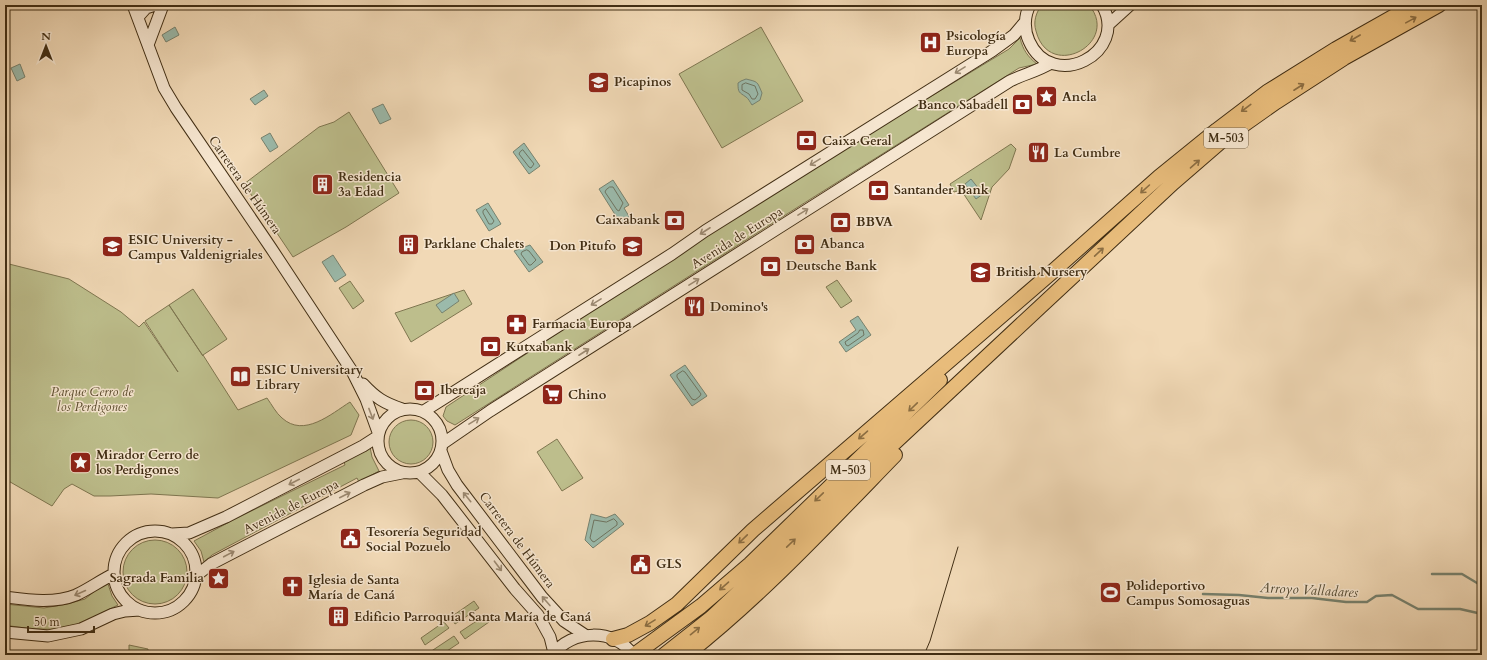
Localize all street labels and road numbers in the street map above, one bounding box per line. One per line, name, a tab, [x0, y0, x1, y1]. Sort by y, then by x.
road number: M-503	[1204, 128, 1248, 148]
street label: Carretera de Húmera	[204, 132, 286, 238]
street label: Avenida de Europa	[688, 202, 786, 273]
road number: M-503	[826, 460, 870, 480]
street label: Avenida de Europa	[240, 475, 342, 539]
street label: Carretera de Húmera	[475, 488, 559, 592]

